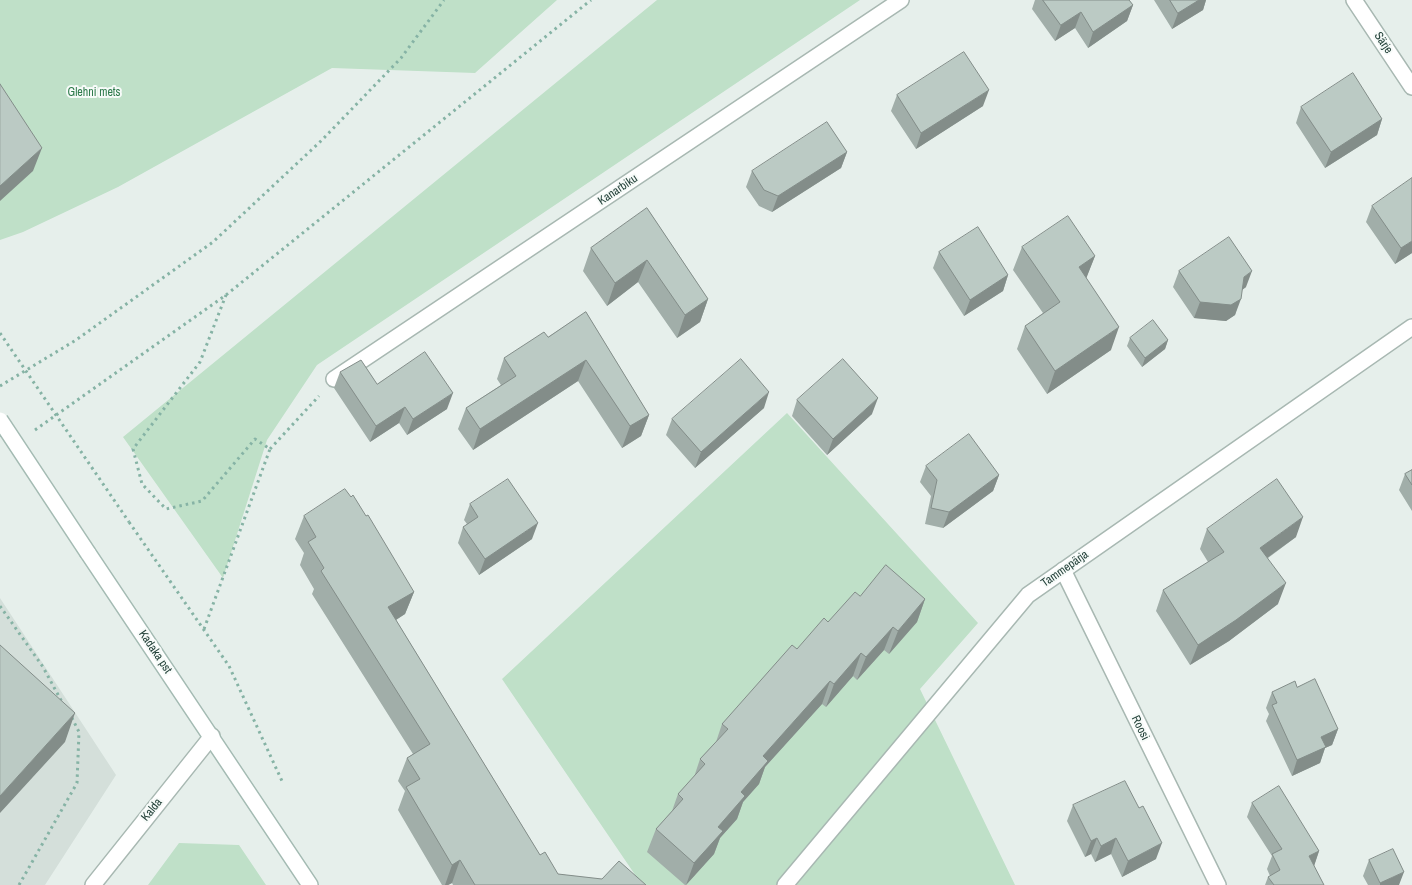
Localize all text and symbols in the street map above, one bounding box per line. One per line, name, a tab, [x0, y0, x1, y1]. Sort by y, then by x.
street label: Särje	[1371, 29, 1395, 57]
park label: Glehni mets	[67, 86, 121, 100]
street label: Kanarbiku	[595, 171, 641, 209]
street label: Tammepärja	[1039, 548, 1091, 590]
street label: Kadaka pst	[135, 628, 175, 676]
street label: Roosi	[1128, 713, 1152, 743]
street label: Kalda	[138, 796, 166, 824]

